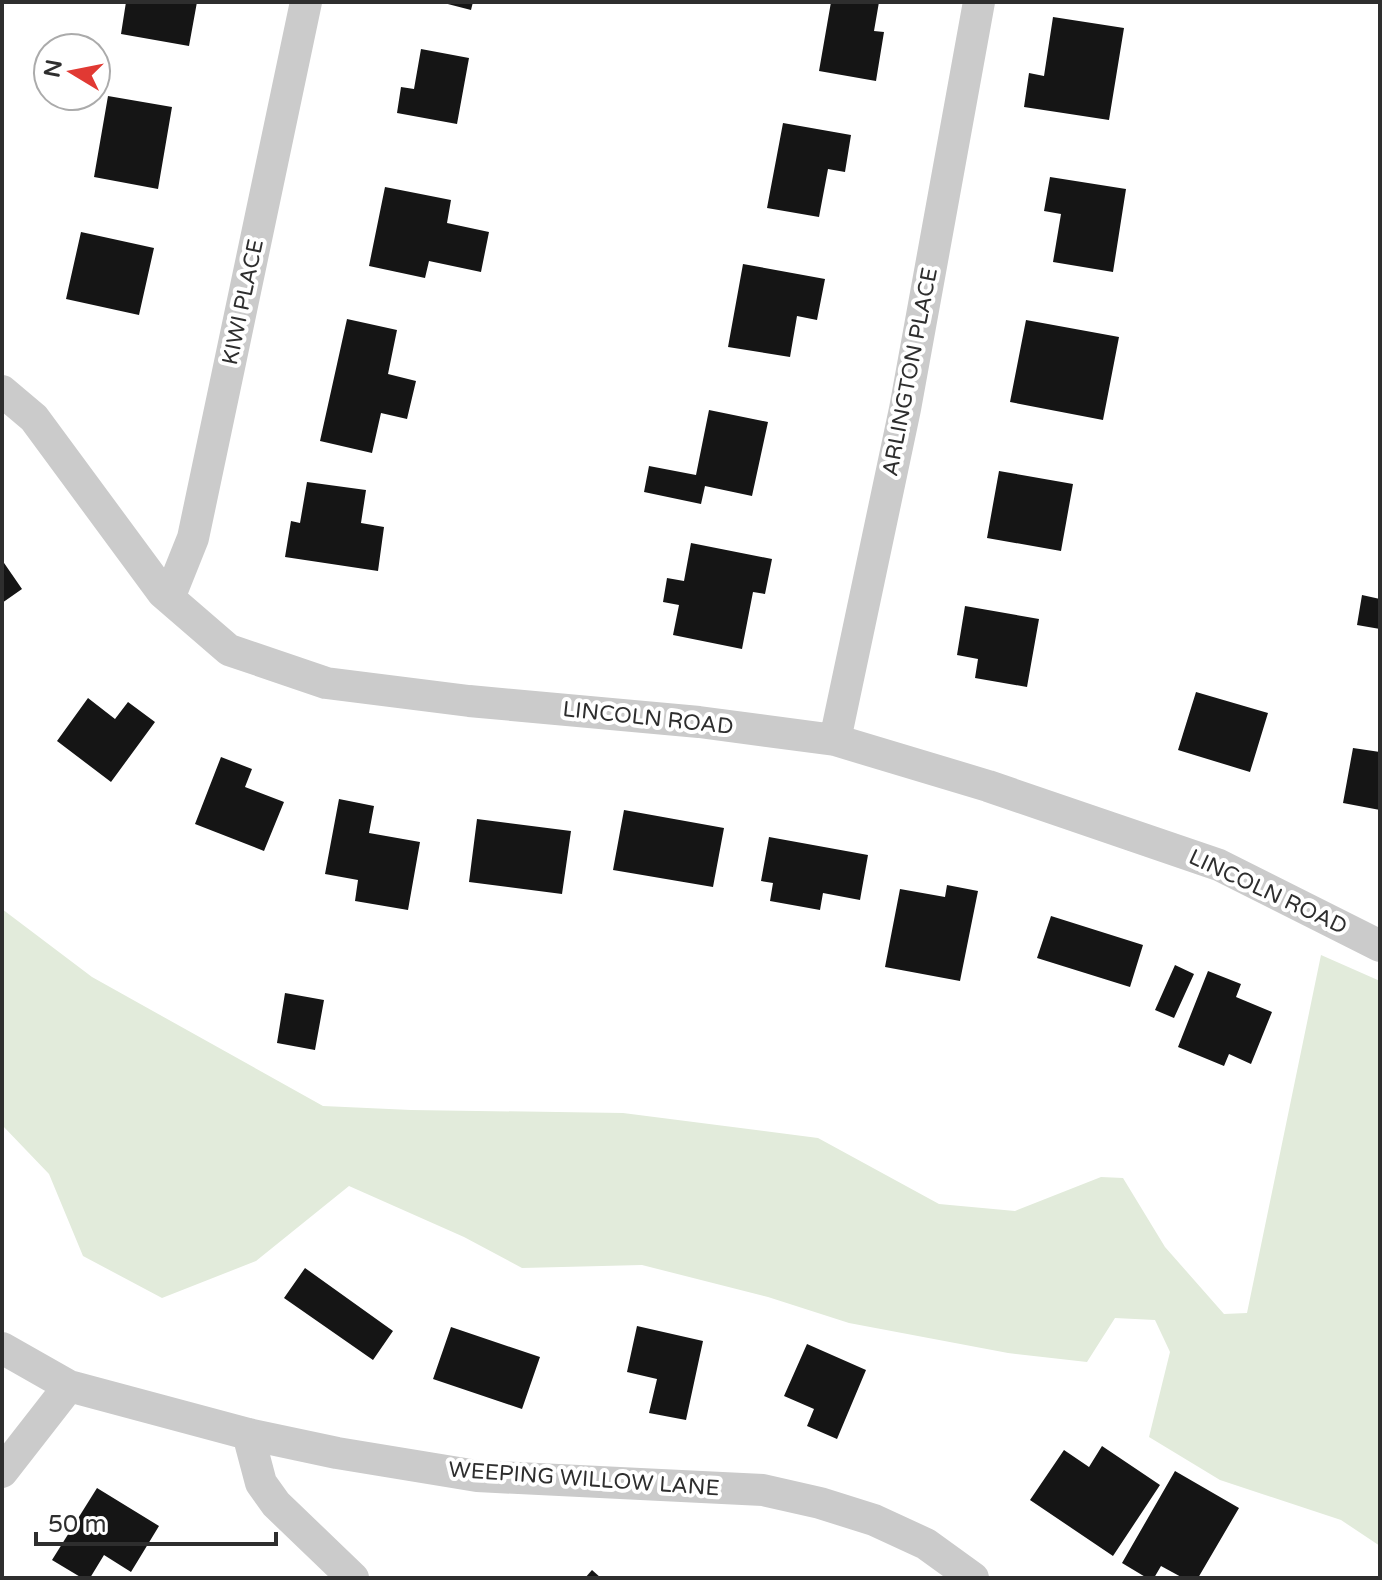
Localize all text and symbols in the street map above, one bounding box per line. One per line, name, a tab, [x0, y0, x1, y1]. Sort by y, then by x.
north arrow	[32, 32, 112, 112]
text: N	[39, 58, 68, 80]
street label: KIWI PLACE	[217, 237, 269, 367]
street label: ARLINGTON PLACE	[877, 266, 943, 478]
street label: LINCOLN ROAD	[561, 696, 735, 740]
street label: LINCOLN ROAD	[1185, 844, 1351, 940]
street label: WEEPING WILLOW LANE	[448, 1457, 720, 1501]
scale bar	[36, 1496, 276, 1546]
text: 50 m	[48, 1510, 106, 1539]

